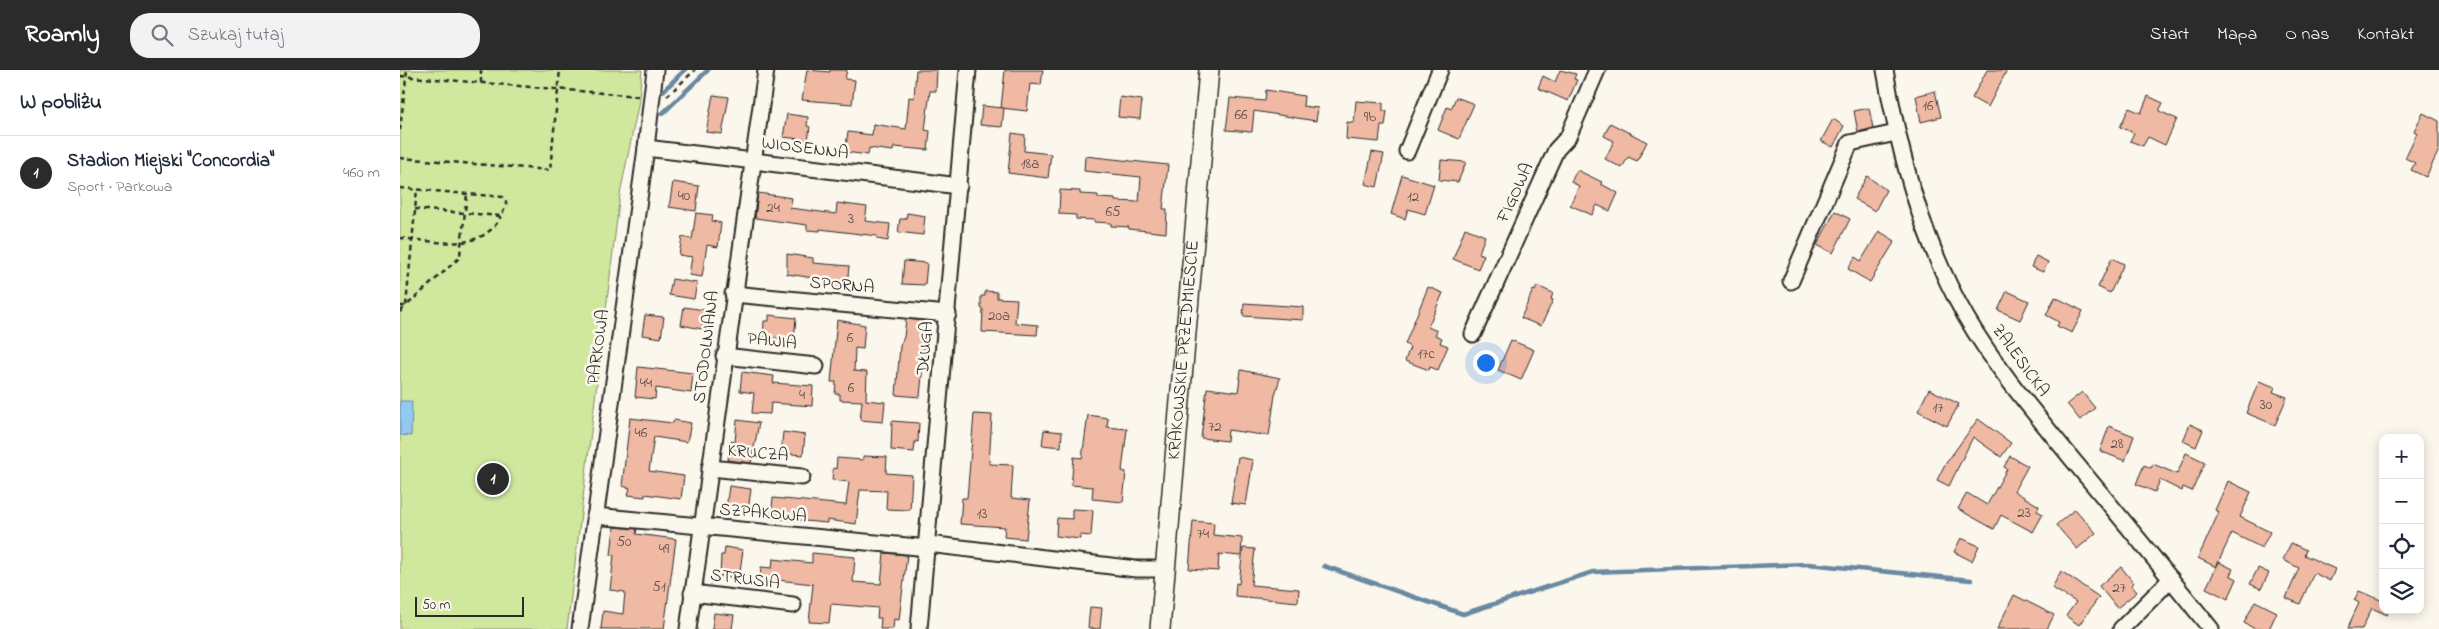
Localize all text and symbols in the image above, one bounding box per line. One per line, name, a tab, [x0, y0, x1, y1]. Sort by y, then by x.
search box	[130, 13, 480, 58]
text: Roamly	[25, 18, 100, 53]
icon: search	[148, 21, 176, 49]
text: Szukaj tutaj	[188, 22, 283, 49]
text: Start	[2150, 22, 2189, 48]
text: Mapa	[2217, 22, 2257, 48]
text: O nas	[2285, 22, 2329, 48]
text: Kontakt	[2357, 22, 2414, 48]
text: W pobliżu	[20, 88, 102, 118]
house number: 16	[1922, 95, 1934, 117]
house number: 66	[1234, 104, 1248, 126]
house number: 9b	[1364, 106, 1376, 128]
street label: WIOSENNA	[760, 131, 850, 167]
text: Stadion Miejski "Concordia"	[67, 148, 275, 175]
house number: 18a	[1021, 153, 1039, 175]
street label: FIGOWA	[1490, 159, 1541, 228]
text: 1	[33, 161, 39, 185]
text: 460 m	[343, 161, 380, 185]
text: Sport · Parkowa	[67, 175, 172, 199]
house number: 40	[678, 185, 691, 207]
house number: 12	[1407, 186, 1420, 208]
house number: 24	[766, 197, 780, 219]
house number: 65	[1105, 201, 1121, 223]
house number: 3	[848, 208, 854, 230]
street label: KRAKOWSKIE PRZEDMIEŚCIE	[1162, 239, 1207, 461]
street label: SPORNA	[809, 270, 875, 302]
street label: STODOLNIANA	[687, 289, 727, 405]
house number: 20a	[988, 305, 1010, 327]
street label: PARKOWA	[581, 308, 617, 386]
street label: ZALESICKA	[1985, 319, 2055, 403]
street label: DŁUGA	[911, 320, 941, 377]
street label: PAWIA	[746, 326, 798, 358]
house number: 6	[847, 327, 854, 349]
house number: 17c	[1417, 343, 1435, 365]
your location	[1473, 350, 1499, 376]
house number: 44	[640, 372, 652, 394]
house number: 6	[848, 377, 855, 399]
house number: 4	[799, 384, 805, 406]
house number: 30	[2260, 394, 2273, 416]
house number: 17	[1933, 397, 1943, 419]
house number: 72	[1208, 416, 1222, 438]
house number: 46	[635, 422, 648, 444]
house number: 28	[2110, 433, 2124, 455]
map controls	[2379, 434, 2424, 614]
button: +	[2379, 434, 2424, 479]
street label: KRUCZA	[726, 438, 790, 470]
pin: 1	[477, 460, 509, 498]
button: −	[2379, 479, 2424, 524]
street label: SZPAKOWA	[718, 497, 808, 531]
house number: 23	[2017, 502, 2031, 524]
house number: 13	[977, 503, 987, 525]
house number: 74	[1197, 523, 1209, 545]
button: locate	[2379, 524, 2424, 569]
house number: 50	[616, 531, 632, 553]
house number: 49	[659, 538, 670, 560]
street label: STRUSIA	[709, 563, 781, 597]
button: layers	[2379, 569, 2424, 614]
house number: 51	[652, 576, 666, 598]
house number: 27	[2112, 577, 2126, 599]
scale bar	[415, 594, 524, 617]
text: 50 m	[422, 595, 450, 616]

